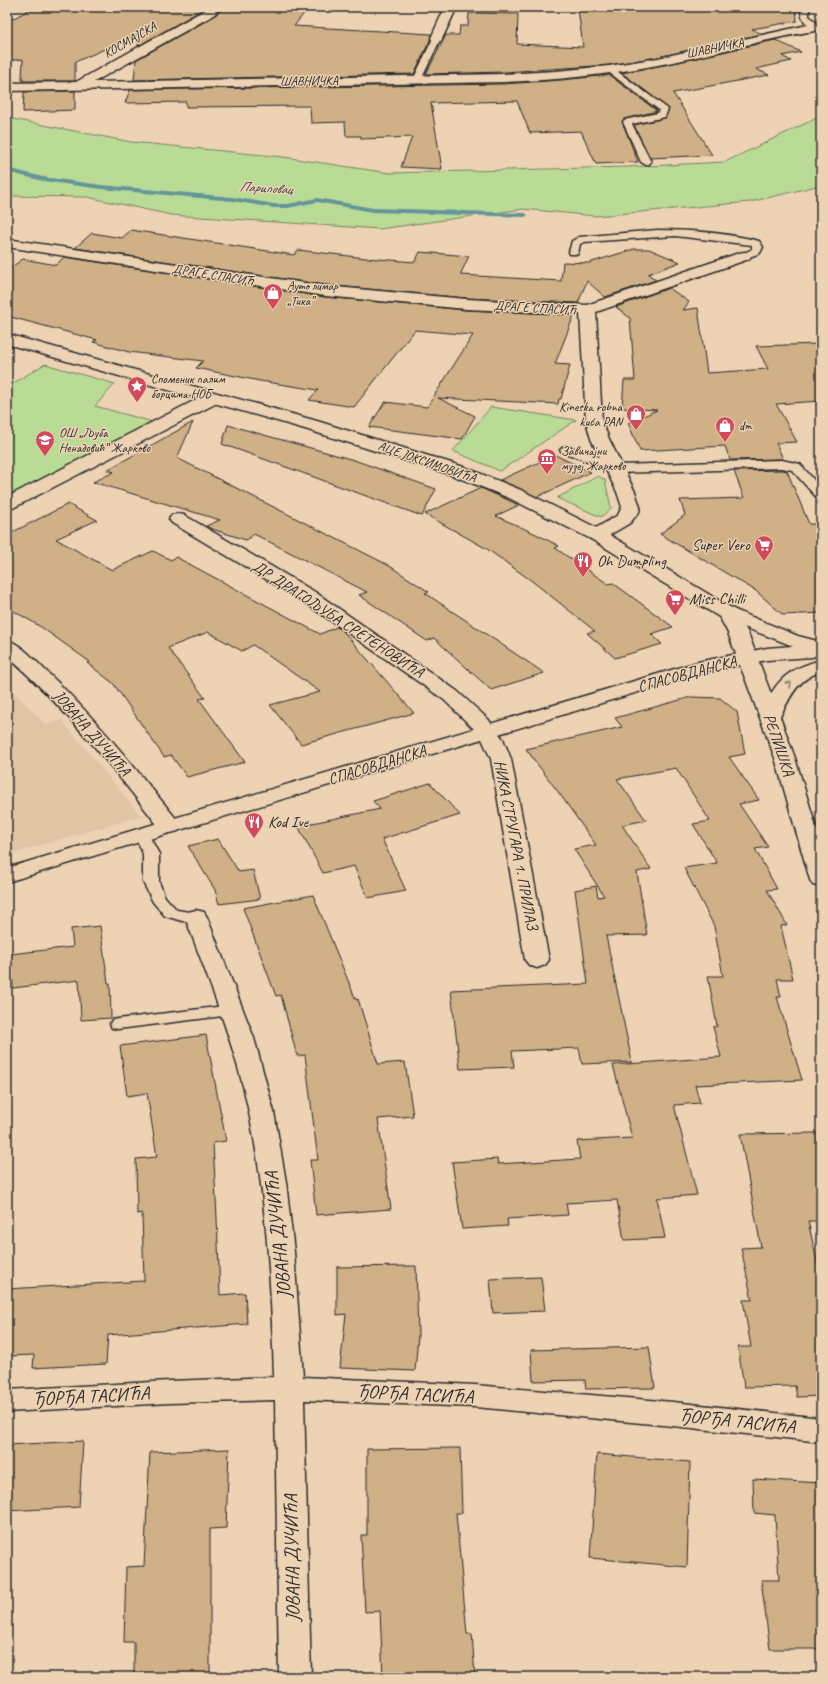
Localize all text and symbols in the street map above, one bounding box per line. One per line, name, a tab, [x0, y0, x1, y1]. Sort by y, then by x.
street label: КОСМАЈСКА	[101, 18, 160, 61]
street label: ШАВНИЧКА	[685, 34, 746, 62]
street label: ШАВНИЧКА	[280, 72, 339, 90]
water label: Париповац	[239, 178, 295, 198]
street label: ДРАГЕ СПАСИЋ	[171, 261, 256, 290]
place label: Ауто лимар „Тика”	[287, 278, 339, 309]
shop icon: Ауто лимар „Тика”	[262, 282, 284, 310]
street label: ДРАГЕ СПАСИЋ	[493, 298, 578, 318]
place label: Споменик палим борцима НОБ	[151, 371, 226, 402]
place icon: Споменик палим борцима НОБ	[126, 375, 148, 403]
place label: Kineska robna kuća PAN	[559, 399, 625, 430]
shop icon: Kineska robna kuća PAN	[625, 403, 647, 431]
shop icon: dm	[714, 415, 736, 443]
place label: dm	[739, 418, 753, 434]
place label: ОШ „Љуба Ненадовић” Жарково	[59, 425, 151, 456]
school or university icon: ОШ „Љуба Ненадовић” Жарково	[34, 429, 56, 457]
street label: АЦЕ ЈОКСИМОВИЋА	[376, 438, 478, 486]
place label: Завичајни музеј Жарково	[561, 443, 627, 474]
museum icon: Завичајни музеј Жарково	[536, 447, 558, 475]
supermarket icon: Super Vero	[753, 534, 775, 562]
place label: Super Vero	[692, 535, 751, 555]
restaurant icon: Oh Dumpling	[572, 550, 594, 578]
place label: Oh Dumpling	[597, 551, 667, 571]
street label: ДР ДРАГОЉУБА СРЕТЕНОВИЋА	[248, 556, 429, 683]
supermarket icon: Miss Chilli	[664, 588, 686, 616]
place label: Miss Chilli	[689, 589, 747, 609]
street label: СПАСОВДАНСКА	[635, 651, 740, 697]
one-way arrow	[784, 681, 791, 689]
street label: ЈОВАНА ДУЧИЋА	[49, 685, 135, 781]
street label: РЕПИШКА	[759, 711, 799, 780]
street label: СПАСОВДАНСКА	[326, 740, 429, 789]
street label: НИКА СТРУГАРА 1. ПРИЛАЗ	[490, 758, 543, 933]
restaurant icon: Kod Ive	[243, 811, 265, 839]
place label: Kod Ive	[268, 812, 310, 832]
street label: ЈОВАНА ДУЧИЋА	[259, 1169, 297, 1301]
street label: ЂОРЂА ТАСИЋА	[356, 1379, 476, 1409]
street label: ЂОРЂА ТАСИЋА	[32, 1381, 152, 1411]
street label: ЂОРЂА ТАСИЋА	[678, 1403, 798, 1439]
street label: ЈОВАНА ДУЧИЋА	[279, 1493, 305, 1623]

